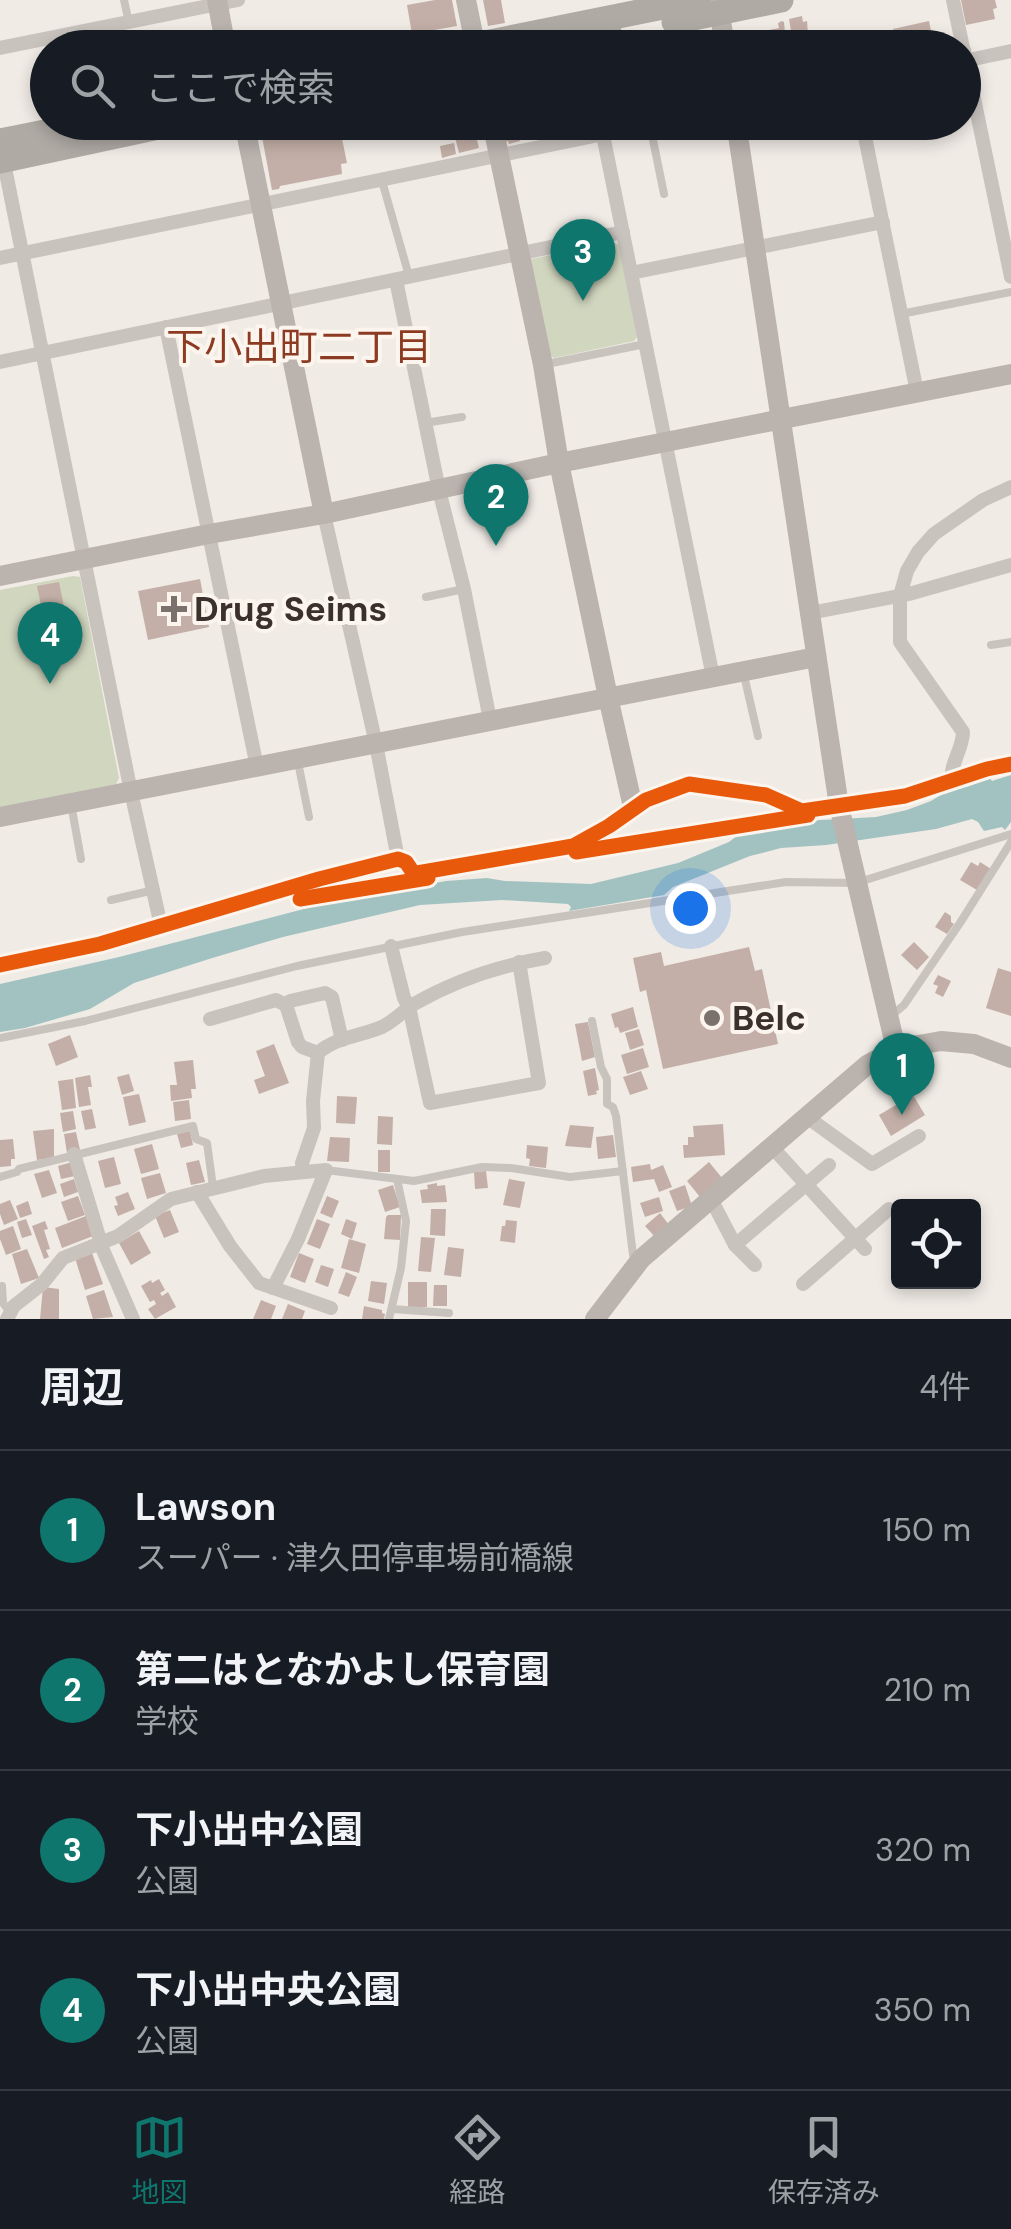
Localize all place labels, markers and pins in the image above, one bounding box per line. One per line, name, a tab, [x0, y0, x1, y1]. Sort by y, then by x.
pin: 3	[550, 218, 616, 301]
pin: 2	[464, 464, 528, 546]
place label: Drug Seims	[194, 586, 387, 632]
marker: Drug Seims	[163, 598, 185, 620]
pin: 4	[18, 602, 82, 684]
place label: Belc	[732, 995, 806, 1041]
marker: Belc	[701, 1007, 723, 1029]
pin: 1	[870, 1032, 934, 1115]

